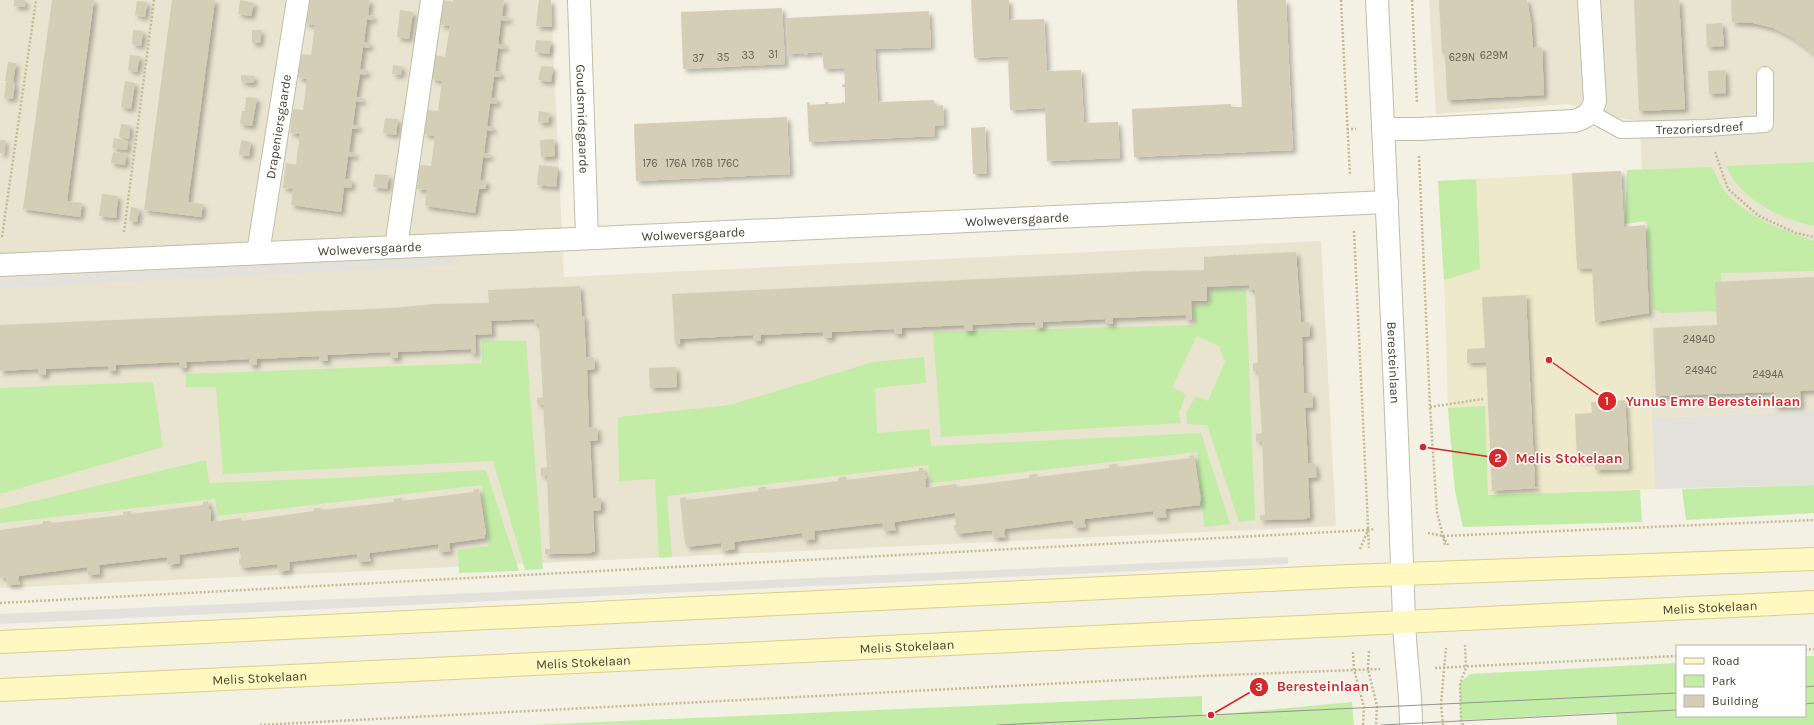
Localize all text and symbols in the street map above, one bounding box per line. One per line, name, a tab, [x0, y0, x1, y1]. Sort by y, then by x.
house number: 31	[768, 48, 778, 61]
house number: 33	[742, 49, 755, 62]
house number: 629M	[1480, 49, 1508, 62]
house number: 35	[717, 51, 729, 64]
house number: 629N	[1449, 51, 1475, 64]
house number: 37	[692, 52, 704, 65]
street label: Goudsmidsgaarde	[574, 64, 592, 174]
street label: Drapeniersgaarde	[262, 73, 294, 180]
street label: Trezoriersdreef	[1656, 118, 1744, 137]
house number: 176	[642, 157, 658, 170]
house number: 176A	[665, 157, 687, 170]
house number: 176B	[691, 157, 713, 170]
house number: 176C	[717, 157, 739, 170]
street label: Wolweversgaarde	[965, 209, 1069, 229]
street label: Wolweversgaarde	[641, 224, 746, 243]
street label: Wolweversgaarde	[318, 238, 422, 258]
street label: Beresteinlaan	[1385, 321, 1403, 404]
house number: 2494D	[1683, 333, 1715, 346]
house number: 2494C	[1685, 364, 1717, 377]
house number: 2494A	[1752, 368, 1784, 381]
callout: Yunus Emre Beresteinlaan	[1597, 388, 1808, 414]
text: Yunus Emre Beresteinlaan	[1626, 393, 1800, 410]
text: 1	[1605, 394, 1609, 408]
callout: Melis Stokelaan	[1488, 445, 1630, 471]
text: Melis Stokelaan	[1516, 450, 1622, 467]
text: 2	[1494, 451, 1502, 465]
street label: Melis Stokelaan	[1662, 597, 1758, 617]
street label: Melis Stokelaan	[859, 636, 955, 656]
legend	[1676, 645, 1806, 717]
street label: Melis Stokelaan	[536, 652, 631, 671]
text: Road	[1712, 654, 1740, 668]
street label: Melis Stokelaan	[212, 668, 307, 687]
callout: Beresteinlaan	[1249, 674, 1377, 700]
text: Park	[1712, 674, 1737, 688]
text: Beresteinlaan	[1277, 678, 1369, 695]
text: 3	[1255, 680, 1263, 694]
text: Building	[1712, 694, 1759, 708]

